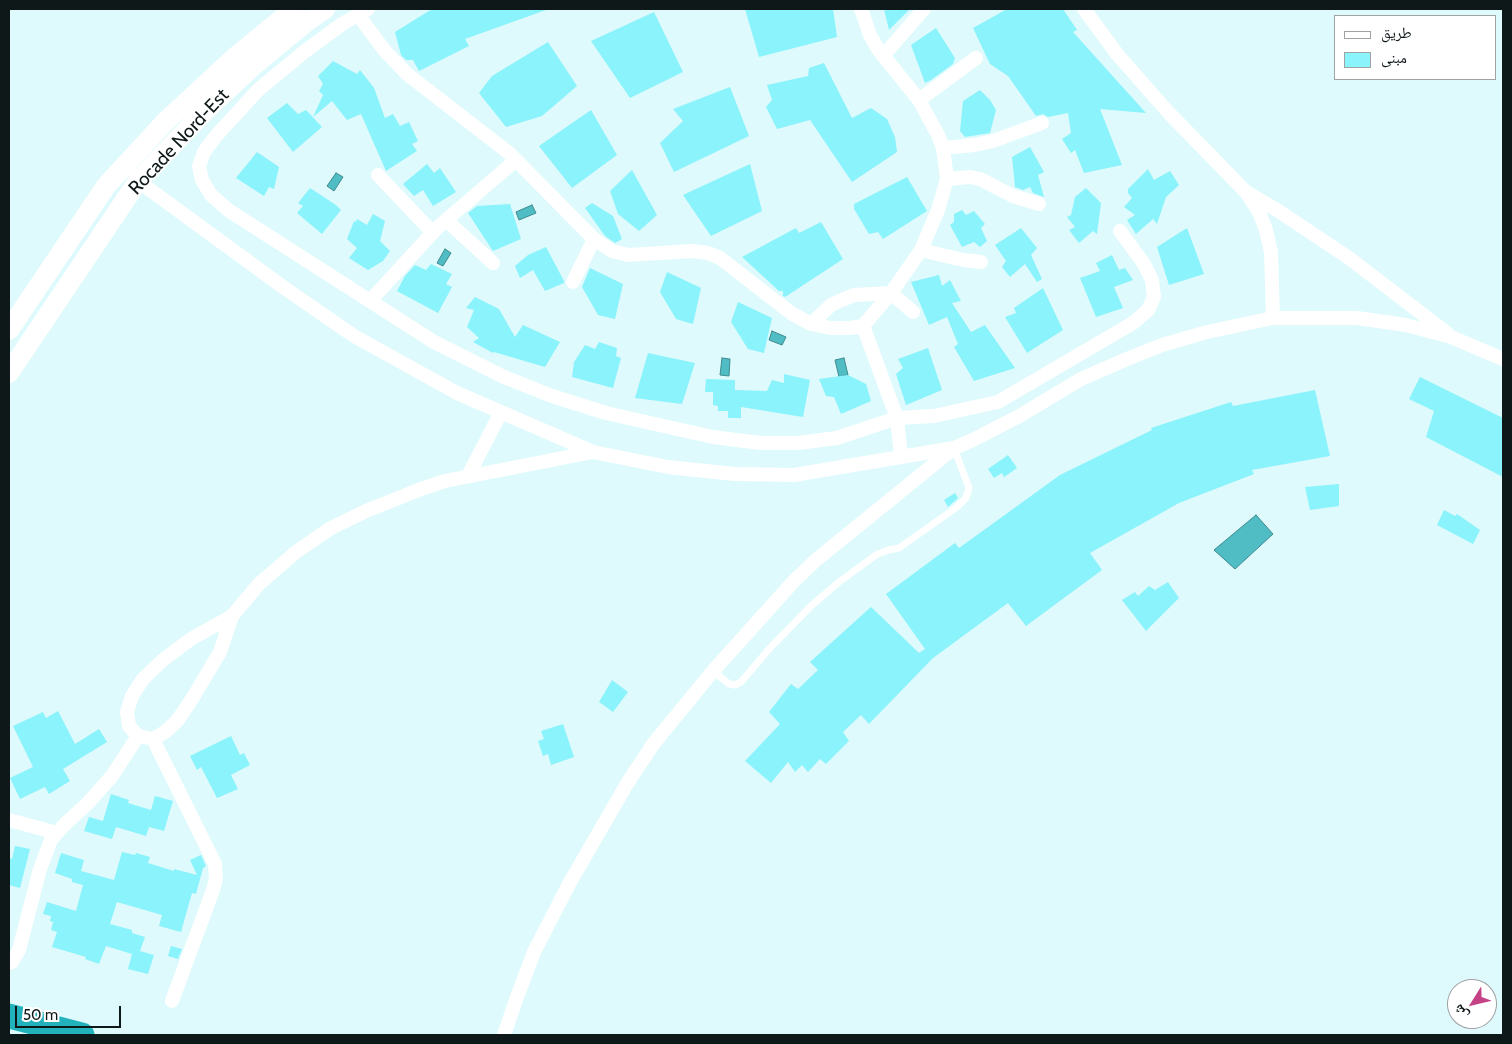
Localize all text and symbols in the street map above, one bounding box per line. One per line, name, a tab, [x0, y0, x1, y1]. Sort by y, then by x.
legend	[1334, 15, 1497, 80]
text: طريق	[1381, 24, 1412, 42]
text: مبنى	[1381, 49, 1407, 67]
street label: Rocade Nord-Est	[124, 84, 234, 200]
north arrow	[1447, 979, 1497, 1029]
scale bar	[18, 996, 124, 1028]
text: ش	[1449, 1001, 1472, 1024]
text: 50 m	[23, 1006, 58, 1024]

